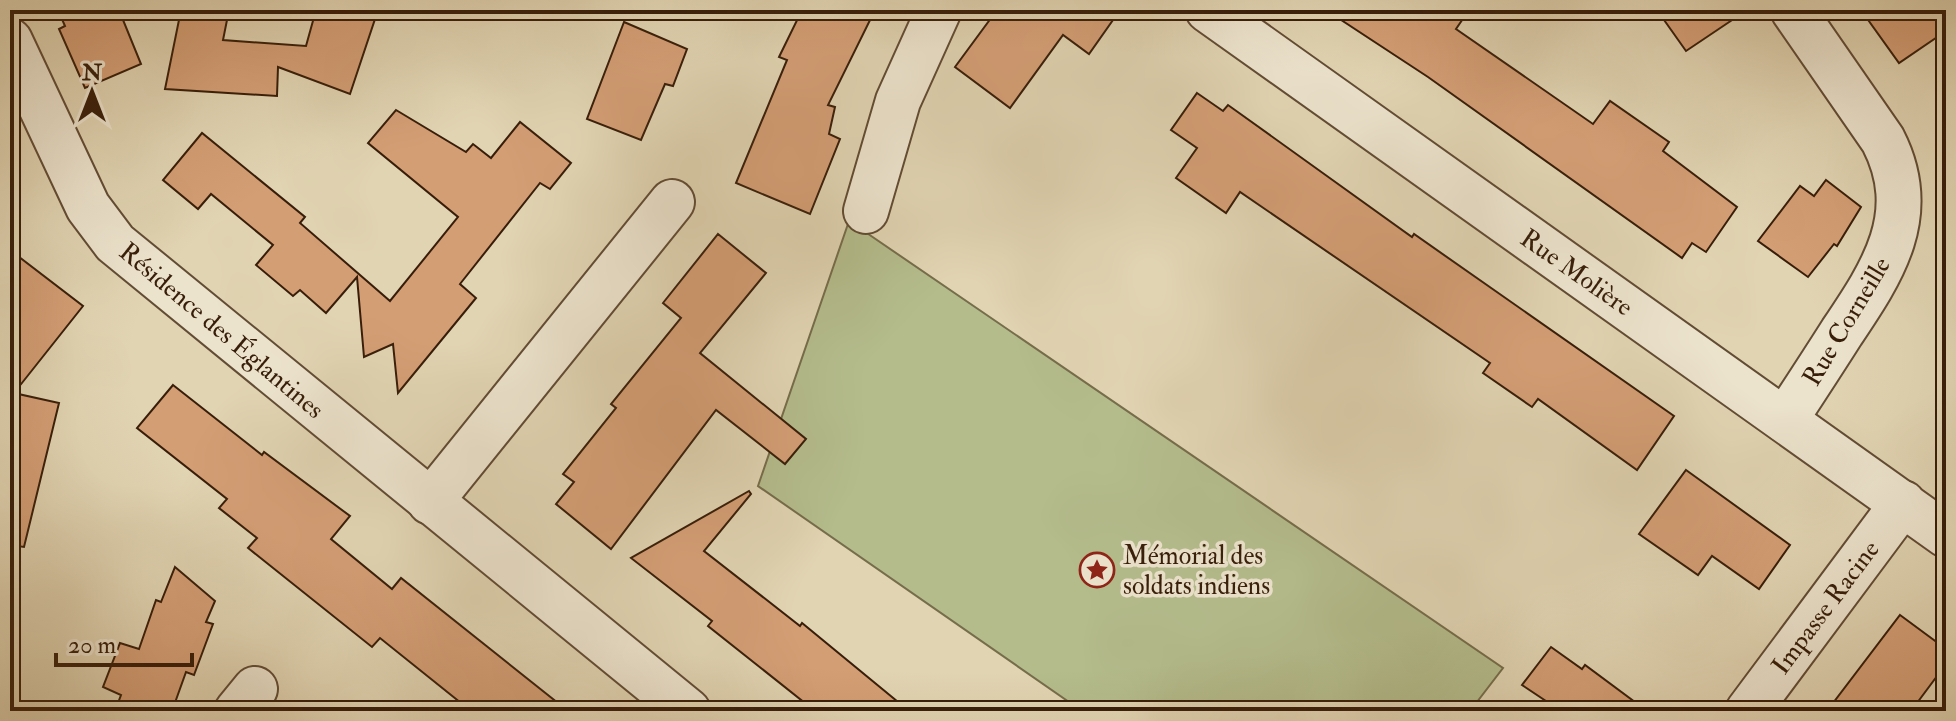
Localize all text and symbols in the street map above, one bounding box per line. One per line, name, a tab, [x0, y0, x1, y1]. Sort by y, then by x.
north arrow	[52, 52, 132, 132]
text: N	[81, 59, 102, 87]
street label: Rue Molière	[1514, 222, 1639, 323]
street label: Résidence des Églantines	[112, 234, 332, 426]
street label: Rue Corneille	[1796, 251, 1898, 392]
street label: Impasse Racine	[1765, 534, 1887, 682]
place label: Mémorial des soldats indiens	[1123, 540, 1270, 602]
place icon: Mémorial des soldats indiens	[1078, 551, 1116, 589]
scale bar	[56, 617, 192, 667]
text: 20 m	[68, 630, 117, 661]

